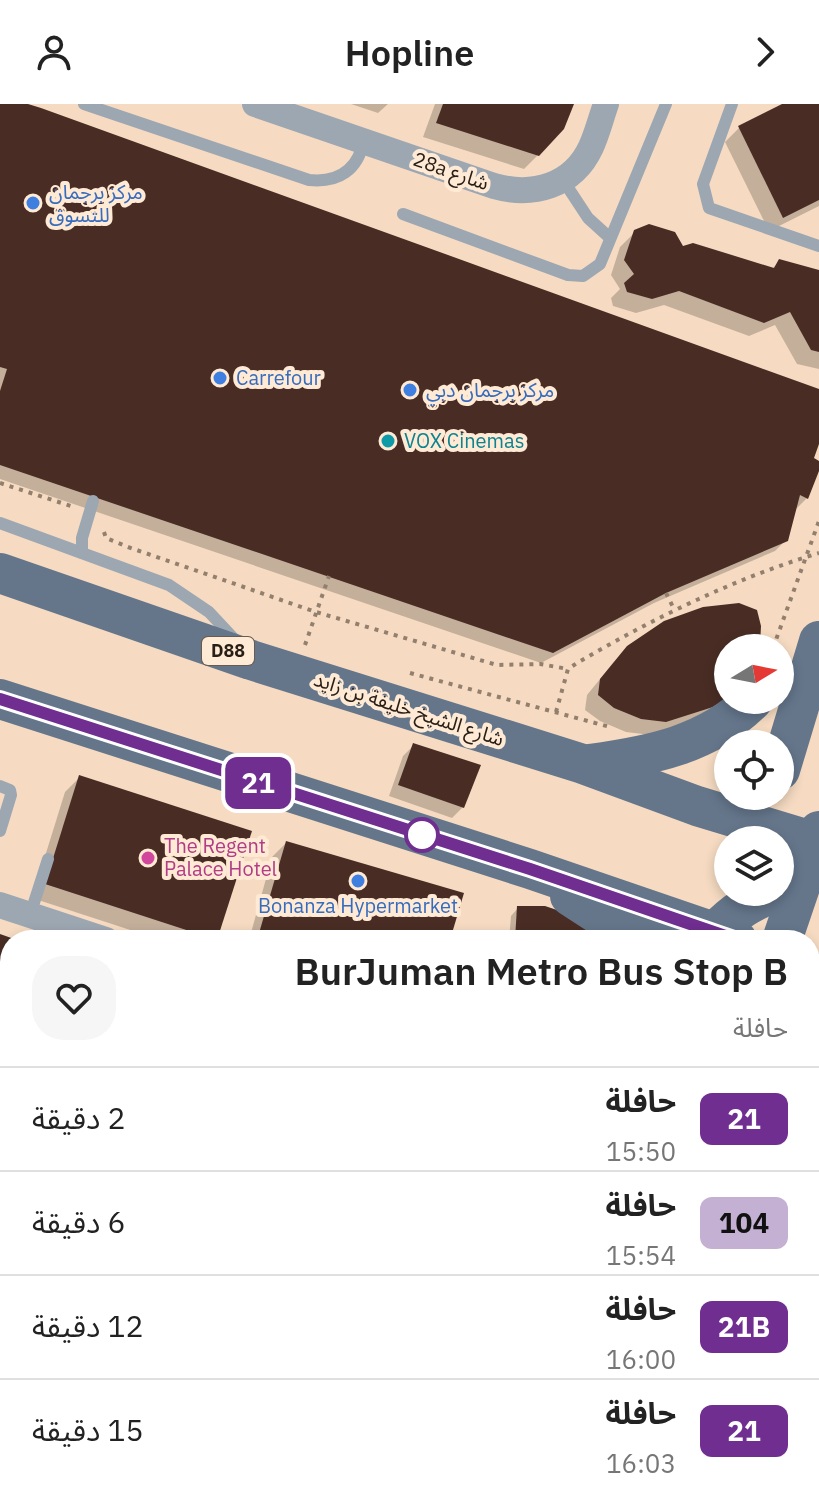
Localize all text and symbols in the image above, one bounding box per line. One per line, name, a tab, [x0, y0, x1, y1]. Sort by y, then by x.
text: Hopline	[345, 29, 474, 76]
icon: person	[32, 30, 76, 74]
icon: forward	[743, 30, 787, 74]
street label: 28a شارع	[409, 145, 493, 198]
place label: مركز برجمان للتسوق	[49, 178, 143, 228]
marker: مركز برجمان للتسوق	[24, 194, 42, 212]
place label: Carrefour	[236, 364, 321, 391]
marker: Carrefour	[211, 369, 229, 387]
place label: مركز برجمان دبي	[426, 376, 554, 406]
marker: مركز برجمان دبي	[401, 381, 419, 399]
place label: VOX Cinemas	[404, 427, 524, 454]
marker: VOX Cinemas	[379, 432, 397, 450]
north arrow	[714, 634, 794, 714]
map controls	[714, 634, 794, 906]
road number: D88	[202, 637, 254, 665]
street label: شارع الشيخ خليفة بن زايد	[310, 665, 508, 754]
button: locate	[714, 730, 794, 810]
line badge: 21	[222, 757, 294, 809]
text: 21	[241, 764, 275, 801]
unlabelled marker	[405, 818, 439, 852]
button: layers	[714, 826, 794, 906]
place label: The Regent Palace Hotel	[164, 832, 277, 882]
marker: The Regent Palace Hotel	[139, 849, 157, 867]
marker: Bonanza Hypermarket	[349, 872, 367, 890]
place label: Bonanza Hypermarket	[258, 892, 458, 919]
text: BurJuman Metro Bus Stop B	[295, 946, 788, 995]
button: heart	[32, 956, 116, 1040]
text: حافلة	[733, 1010, 788, 1044]
text: حافلة	[605, 1081, 676, 1120]
text: 2 دقيقة	[32, 1098, 125, 1137]
text: 21	[727, 1100, 761, 1137]
text: 15:50	[606, 1134, 676, 1168]
text: حافلة	[605, 1185, 676, 1224]
text: 6 دقيقة	[32, 1202, 125, 1241]
text: 104	[719, 1204, 769, 1241]
text: 15:54	[606, 1238, 676, 1272]
text: حافلة	[605, 1289, 676, 1328]
text: 12 دقيقة	[32, 1306, 143, 1345]
text: 21B	[718, 1308, 770, 1345]
text: 16:00	[606, 1342, 676, 1376]
text: حافلة	[605, 1393, 676, 1432]
text: 15 دقيقة	[32, 1410, 143, 1449]
text: 21	[727, 1412, 761, 1449]
text: 16:03	[606, 1446, 676, 1480]

